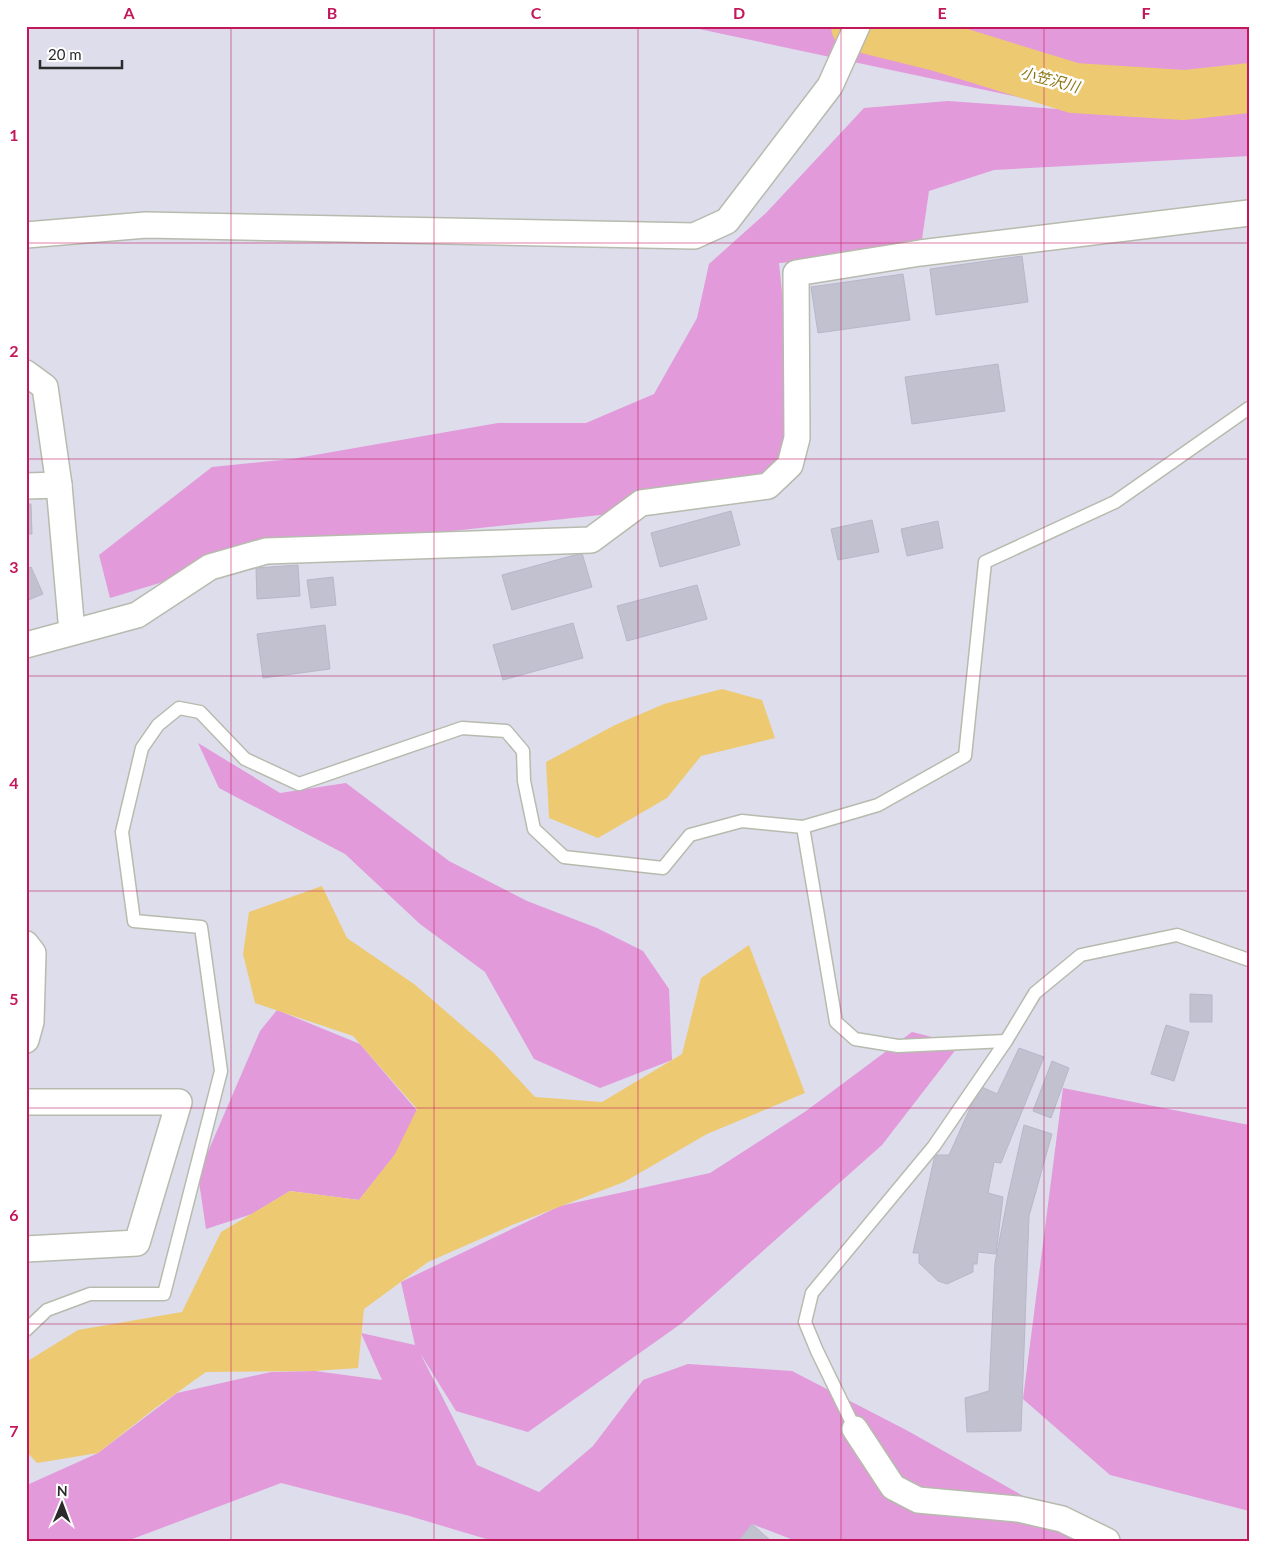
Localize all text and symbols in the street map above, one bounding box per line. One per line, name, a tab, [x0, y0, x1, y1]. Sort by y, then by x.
text: A	[122, 3, 135, 22]
text: B	[327, 3, 337, 22]
text: C	[531, 3, 542, 22]
text: D	[733, 3, 745, 22]
text: E	[937, 3, 947, 22]
text: F	[1141, 3, 1151, 22]
scale bar	[40, 38, 122, 70]
text: 20 m	[48, 45, 82, 63]
water label: 小笠沢川	[1019, 63, 1083, 96]
text: 1	[9, 125, 19, 144]
text: 2	[9, 341, 19, 360]
text: 3	[9, 557, 19, 576]
text: 4	[9, 773, 19, 792]
text: 5	[9, 989, 19, 1008]
text: 6	[9, 1205, 19, 1224]
text: 7	[9, 1421, 19, 1440]
north arrow	[38, 1480, 88, 1530]
text: N	[57, 1482, 68, 1499]

